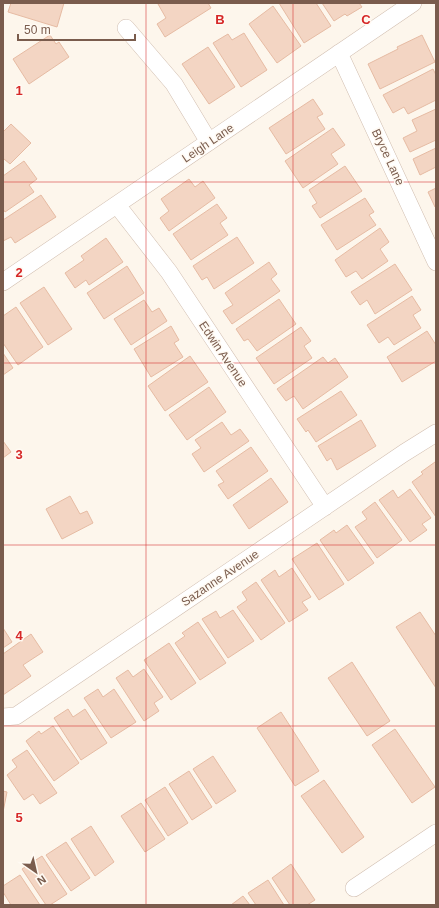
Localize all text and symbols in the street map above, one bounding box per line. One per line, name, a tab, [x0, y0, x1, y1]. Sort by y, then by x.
text: B	[215, 12, 225, 27]
text: C	[361, 12, 371, 27]
scale bar	[18, 16, 135, 42]
text: 50 m	[24, 23, 51, 37]
text: 1	[15, 83, 23, 98]
street label: Leigh Lane	[179, 120, 237, 165]
street label: Bryce Lane	[369, 127, 407, 188]
text: 2	[15, 265, 23, 280]
street label: Edwin Avenue	[196, 319, 250, 390]
text: 3	[15, 447, 23, 462]
street label: Sazanne Avenue	[179, 547, 262, 609]
text: 4	[15, 628, 23, 643]
text: 5	[15, 810, 23, 825]
north arrow	[16, 852, 56, 892]
text: N	[35, 873, 48, 888]

